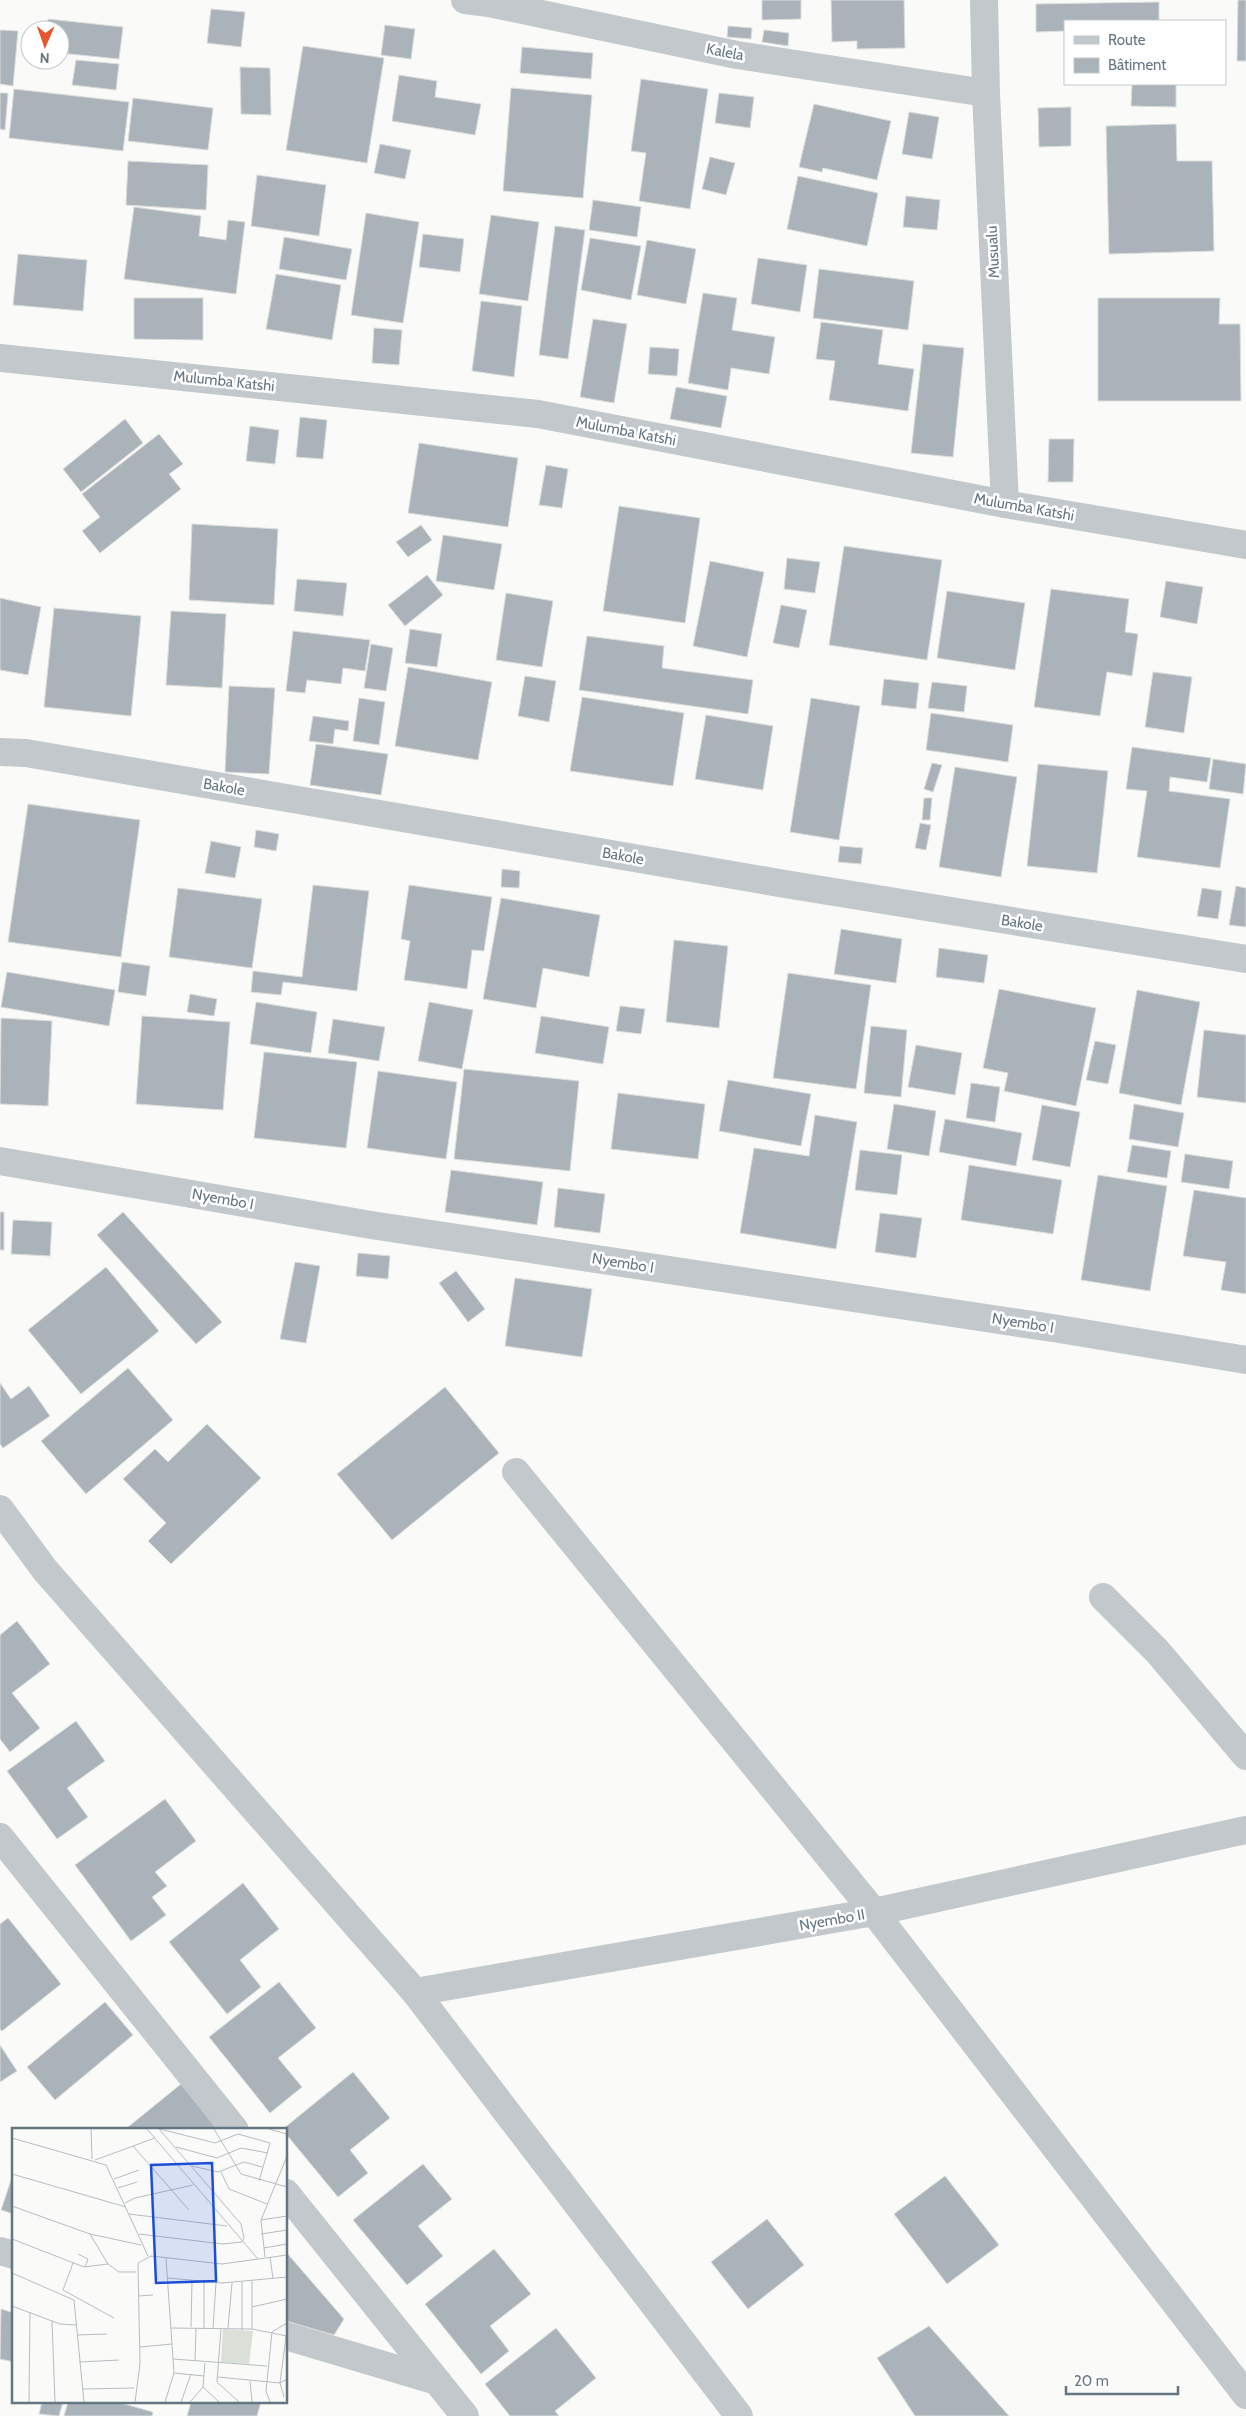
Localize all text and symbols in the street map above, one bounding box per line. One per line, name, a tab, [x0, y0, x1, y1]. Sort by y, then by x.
north arrow	[20, 20, 70, 70]
legend	[1064, 20, 1226, 85]
text: Route	[1108, 31, 1146, 49]
street label: Kalela	[705, 40, 746, 65]
text: N	[39, 49, 50, 67]
text: Bâtiment	[1108, 56, 1166, 74]
street label: Musualu	[983, 225, 1003, 279]
street label: Mulumba Katshi	[173, 367, 275, 395]
street label: Mulumba Katshi	[574, 412, 678, 450]
street label: Mulumba Katshi	[972, 489, 1076, 525]
street label: Bakole	[202, 774, 247, 800]
street label: Bakole	[601, 843, 646, 869]
street label: Bakole	[1000, 911, 1044, 935]
street label: Nyembo I	[191, 1185, 255, 1213]
street label: Nyembo I	[591, 1249, 655, 1277]
street label: Nyembo I	[991, 1309, 1055, 1337]
street label: Nyembo II	[798, 1905, 866, 1935]
inset map	[12, 2128, 288, 2404]
scale bar	[1066, 2364, 1178, 2396]
text: 20 m	[1074, 2372, 1109, 2390]

